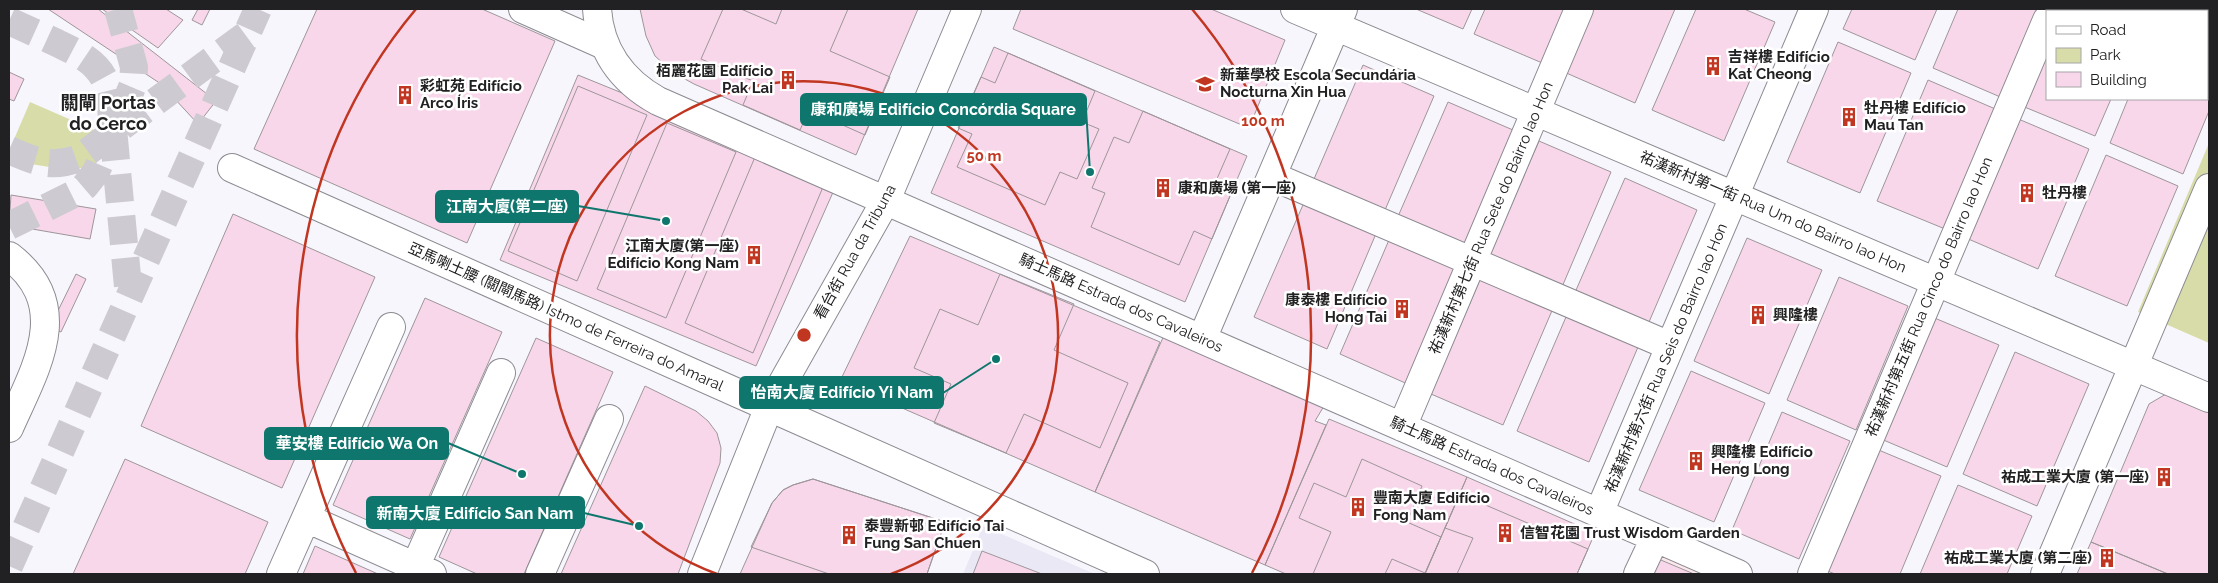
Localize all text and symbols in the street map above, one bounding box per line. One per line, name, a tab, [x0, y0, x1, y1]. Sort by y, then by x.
legend	[2046, 10, 2208, 100]
text: Road	[2090, 21, 2126, 39]
text: Park	[2090, 46, 2121, 64]
place label: 吉祥樓 Edifício Kat Cheong	[1728, 48, 1830, 83]
building icon: 吉祥樓 Edifício Kat Cheong	[1702, 55, 1724, 77]
place label: 栢麗花園 Edifício Pak Lai	[656, 62, 773, 97]
place label: 新華學校 Escola Secundária Nocturna Xin Hua	[1220, 66, 1416, 101]
building icon: 栢麗花園 Edifício Pak Lai	[777, 69, 799, 91]
text: Building	[2090, 71, 2147, 89]
school or university icon: 新華學校 Escola Secundária Nocturna Xin Hua	[1194, 73, 1216, 95]
place label: 彩虹苑 Edifício Arco Íris	[420, 77, 522, 112]
street label: 祐漢新村第七街 Rua Sete do Bairro Iao Hon	[1425, 79, 1557, 357]
building icon: 彩虹苑 Edifício Arco Íris	[394, 84, 416, 106]
district label: 關閘 Portas do Cerco	[60, 92, 156, 134]
callout: 康和廣場 Edifício Concórdia Square	[801, 94, 1086, 125]
place label: 牡丹樓 Edifício Mau Tan	[1864, 99, 1966, 134]
text: 康和廣場 Edifício Concórdia Square	[810, 100, 1076, 119]
building icon: 牡丹樓 Edifício Mau Tan	[1838, 106, 1860, 128]
text: 100 m	[1241, 112, 1285, 130]
text: 50 m	[966, 147, 1002, 165]
street label: 祐漢新村第一街 Rua Um do Bairro Iao Hon	[1637, 147, 1909, 277]
street label: 祐漢新村第五街 Rua Cinco do Bairro Iao Hon	[1862, 154, 1996, 440]
building icon: 康和廣場 (第一座)	[1152, 177, 1174, 199]
place label: 康和廣場 (第一座)	[1178, 179, 1296, 197]
street label: 看台街 Rua da Tribuna	[810, 181, 900, 323]
building icon: 牡丹樓	[2016, 182, 2038, 204]
place label: 牡丹樓	[2042, 184, 2087, 202]
callout: 江南大廈(第二座)	[436, 191, 578, 222]
text: 江南大廈(第二座)	[446, 197, 568, 216]
street label: 祐漢新村第六街 Rua Seis do Bairro Iao Hon	[1601, 220, 1731, 496]
place label: 江南大廈(第一座) Edifício Kong Nam	[608, 237, 739, 272]
street label: 亞馬喇土腰 (關閘馬路) Istmo de Ferreira do Amaral	[406, 239, 727, 395]
building icon: 江南大廈(第一座) Edifício Kong Nam	[743, 244, 765, 266]
street label: 騎士馬路 Estrada dos Cavaleiros	[1016, 250, 1226, 356]
place label: 康泰樓 Edifício Hong Tai	[1285, 291, 1387, 326]
building icon: 康泰樓 Edifício Hong Tai	[1391, 298, 1413, 320]
building icon: 興隆樓	[1747, 304, 1769, 326]
place label: 興隆樓	[1773, 306, 1818, 324]
centre of rings	[795, 326, 813, 344]
callout: 怡南大廈 Edifício Yi Nam	[740, 377, 943, 408]
text: 怡南大廈 Edifício Yi Nam	[751, 383, 933, 402]
street label: 騎士馬路 Estrada dos Cavaleiros	[1387, 413, 1597, 519]
callout: 華安樓 Edifício Wa On	[265, 428, 448, 459]
text: 華安樓 Edifício Wa On	[276, 434, 438, 453]
place label: 興隆樓 Edifício Heng Long	[1711, 443, 1813, 478]
building icon: 興隆樓 Edifício Heng Long	[1685, 450, 1707, 472]
building icon: 祐成工業大廈 (第一座)	[2153, 466, 2175, 488]
place label: 祐成工業大廈 (第一座)	[2001, 468, 2149, 486]
place label: 豐南大廈 Edifício Fong Nam	[1373, 489, 1490, 524]
building icon: 豐南大廈 Edifício Fong Nam	[1347, 496, 1369, 518]
callout: 新南大廈 Edifício San Nam	[367, 497, 584, 528]
text: 新南大廈 Edifício San Nam	[377, 504, 574, 523]
place label: 泰豐新邨 Edifício Tai Fung San Chuen	[864, 517, 1004, 552]
building icon: 信智花園 Trust Wisdom Garden	[1494, 522, 1516, 544]
building icon: 泰豐新邨 Edifício Tai Fung San Chuen	[838, 524, 860, 546]
place label: 信智花園 Trust Wisdom Garden	[1520, 524, 1740, 542]
building icon: 祐成工業大廈 (第二座)	[2096, 547, 2118, 569]
place label: 祐成工業大廈 (第二座)	[1944, 549, 2092, 567]

